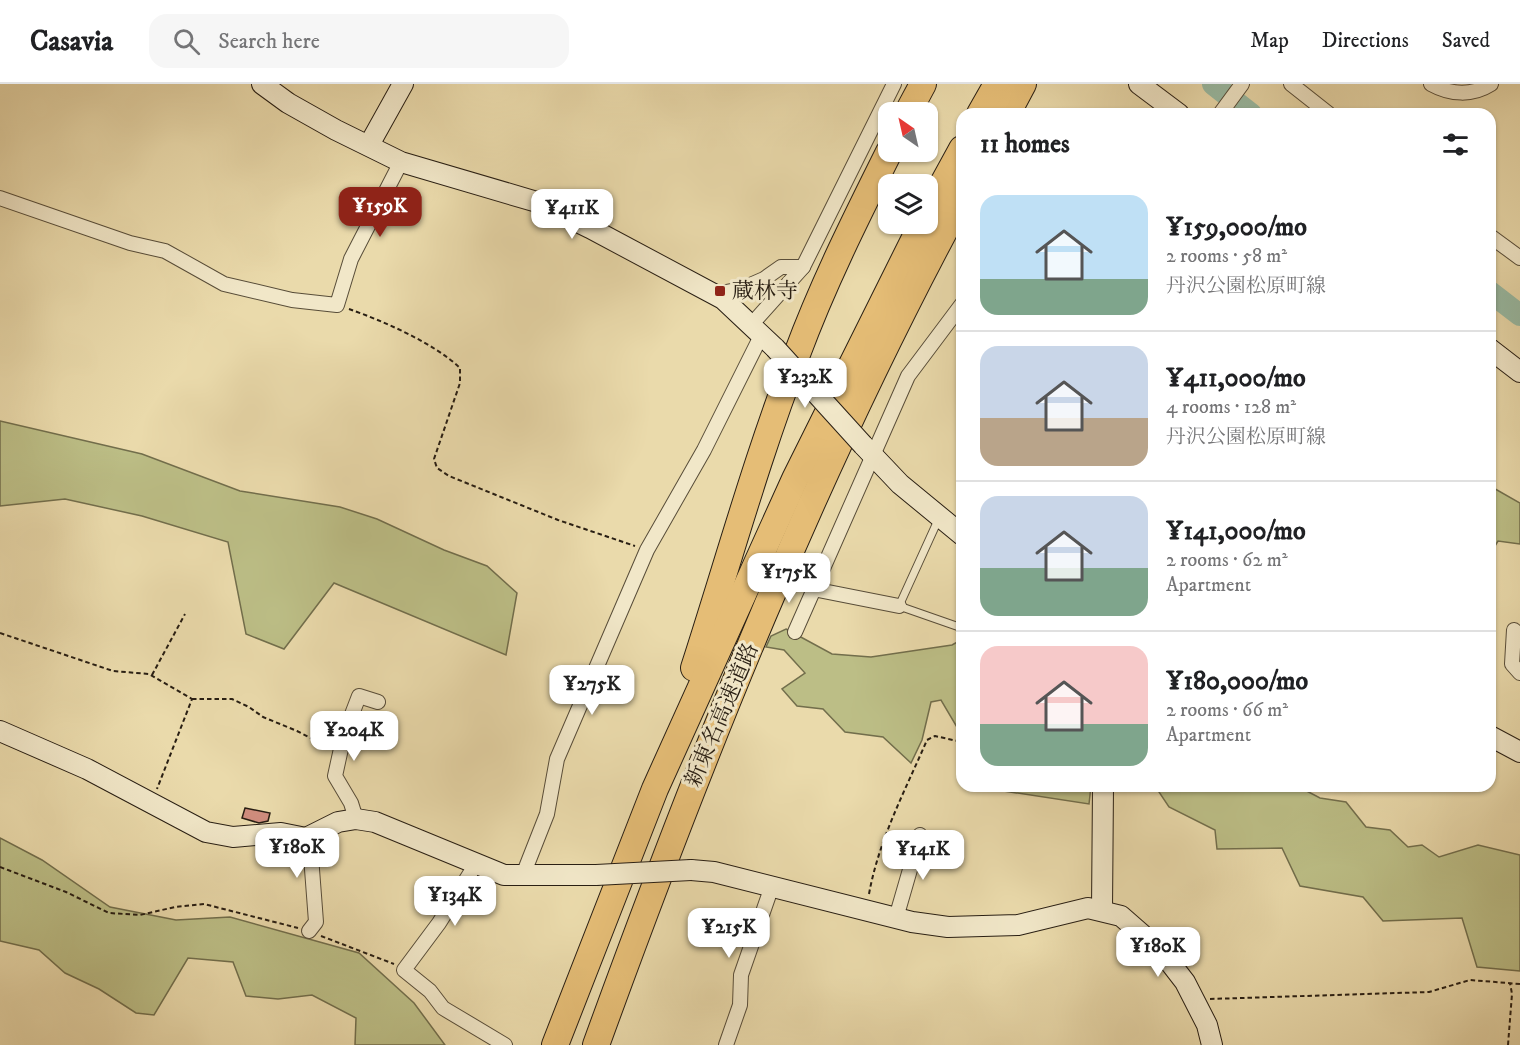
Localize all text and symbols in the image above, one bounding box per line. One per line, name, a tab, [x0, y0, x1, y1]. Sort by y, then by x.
search box	[149, 14, 569, 68]
text: Casavia	[30, 24, 113, 59]
icon: search	[170, 25, 203, 58]
text: Search here	[218, 28, 320, 55]
text: Map	[1250, 28, 1289, 54]
text: Directions	[1322, 28, 1409, 54]
text: Saved	[1442, 28, 1490, 54]
north arrow	[878, 102, 938, 162]
map controls	[878, 102, 938, 234]
text: 11 homes	[980, 128, 1070, 161]
icon: filters	[1439, 128, 1472, 161]
button: layers	[878, 174, 938, 234]
pin: ¥159K	[338, 187, 422, 238]
pin: ¥411K	[530, 189, 614, 240]
text: ¥159K	[353, 194, 407, 219]
text: ¥411K	[545, 196, 599, 221]
text: ¥159,000/mo	[1166, 211, 1307, 244]
icon: home	[1028, 219, 1100, 291]
text: 2 rooms · 58 m²	[1166, 244, 1287, 269]
text: 丹沢公園松原町線	[1166, 274, 1326, 299]
place label: 蔵林寺	[732, 278, 798, 305]
marker: 蔵林寺	[713, 284, 727, 298]
pin: ¥232K	[763, 358, 847, 409]
text: ¥411,000/mo	[1166, 362, 1306, 395]
text: ¥232K	[778, 365, 832, 390]
icon: home	[1028, 370, 1100, 442]
text: 4 rooms · 128 m²	[1166, 395, 1296, 420]
text: 丹沢公園松原町線	[1166, 425, 1326, 450]
text: ¥141,000/mo	[1166, 515, 1306, 548]
icon: home	[1028, 520, 1100, 592]
text: 2 rooms · 62 m²	[1166, 548, 1288, 573]
pin: ¥175K	[747, 553, 831, 604]
text: ¥175K	[761, 560, 817, 585]
text: Apartment	[1166, 573, 1251, 598]
street label: 新東名高速道路	[679, 639, 765, 791]
pin: ¥275K	[550, 665, 634, 716]
text: ¥180,000/mo	[1166, 665, 1308, 698]
icon: home	[1028, 670, 1100, 742]
text: ¥275K	[563, 672, 621, 697]
text: 2 rooms · 66 m²	[1166, 698, 1288, 723]
pin: ¥204K	[312, 711, 396, 762]
text: ¥204K	[324, 718, 384, 743]
text: Apartment	[1166, 723, 1251, 748]
pin: ¥180K	[255, 828, 339, 879]
pin: ¥141K	[881, 830, 965, 881]
text: ¥180K	[269, 835, 325, 860]
text: ¥141K	[896, 837, 950, 862]
pin: ¥134K	[413, 876, 497, 927]
text: ¥134K	[428, 883, 482, 908]
pin: ¥215K	[687, 908, 771, 959]
text: ¥215K	[702, 915, 756, 940]
pin: ¥180K	[1116, 927, 1200, 978]
text: ¥180K	[1130, 934, 1186, 959]

